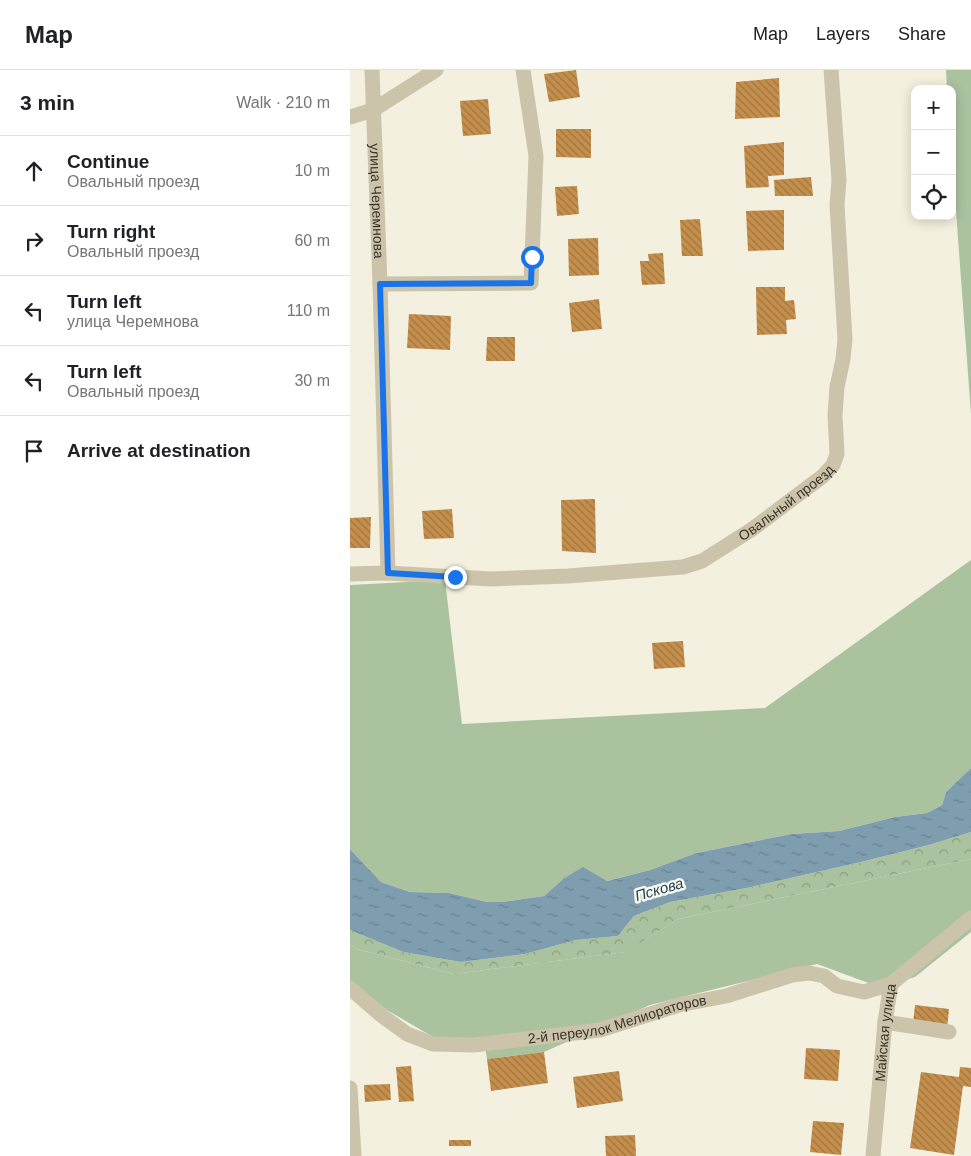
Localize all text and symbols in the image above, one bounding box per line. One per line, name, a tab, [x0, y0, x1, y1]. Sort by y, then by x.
text: Map	[25, 21, 73, 48]
text: Map	[753, 24, 788, 44]
text: Layers	[816, 24, 870, 44]
text: Share	[898, 24, 946, 44]
map controls	[911, 85, 956, 220]
button: +	[911, 85, 956, 130]
text: 3 min	[20, 91, 75, 114]
text: Walk · 210 m	[236, 94, 330, 111]
button: −	[911, 130, 956, 175]
street label: улица Черемнова	[367, 143, 387, 259]
text: Continue	[67, 151, 149, 172]
icon: ahead	[20, 157, 48, 185]
text: 10 m	[294, 162, 330, 179]
text: Овальный проезд	[67, 173, 199, 190]
button: locate	[911, 175, 956, 220]
text: Turn right	[67, 221, 155, 242]
icon: right	[20, 227, 48, 255]
text: 60 m	[294, 232, 330, 249]
text: Овальный проезд	[67, 243, 199, 260]
route start	[521, 246, 544, 269]
text: Turn left	[67, 291, 142, 312]
icon: left	[20, 297, 48, 325]
text: 110 m	[287, 302, 330, 319]
text: улица Черемнова	[67, 313, 199, 330]
text: Turn left	[67, 361, 142, 382]
icon: left	[20, 367, 48, 395]
text: 30 m	[294, 372, 330, 389]
text: Овальный проезд	[67, 383, 199, 400]
icon: arrive	[20, 437, 48, 465]
text: Arrive at destination	[67, 440, 251, 461]
street label: Овальный проезд	[735, 461, 837, 544]
route end	[444, 566, 467, 589]
water label: Пскова	[633, 874, 685, 904]
street label: Майская улица	[872, 982, 899, 1082]
street label: 2-й переулок Мелиораторов	[527, 992, 708, 1047]

